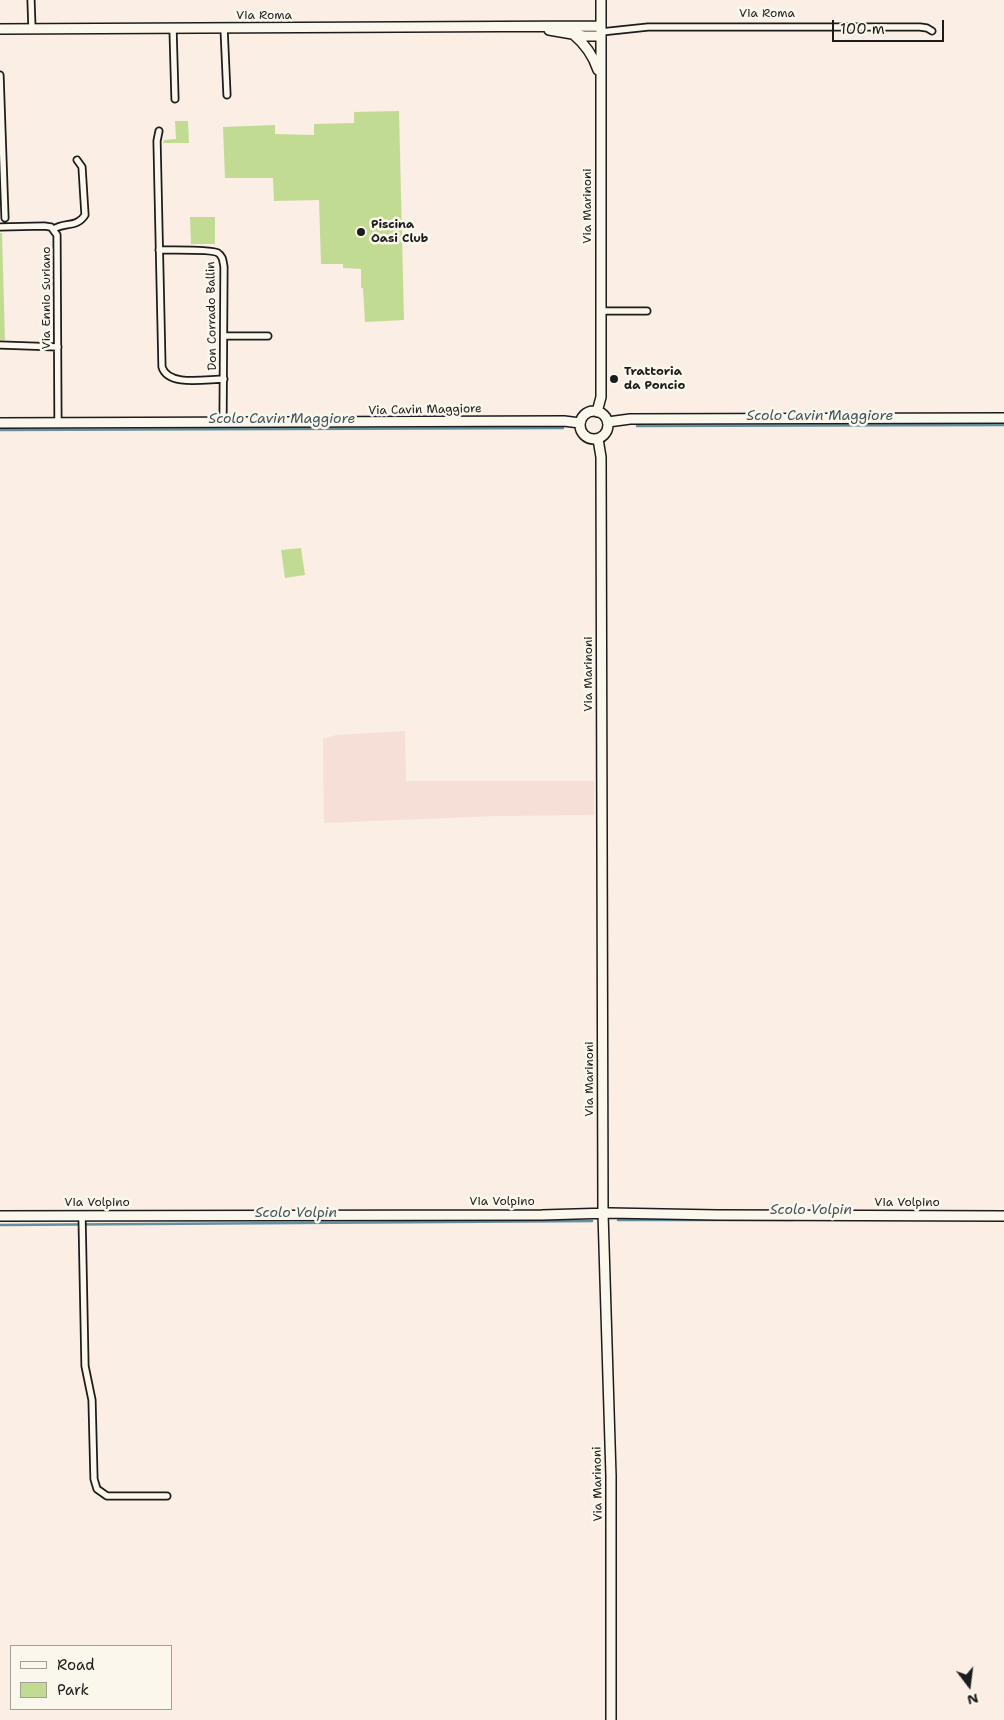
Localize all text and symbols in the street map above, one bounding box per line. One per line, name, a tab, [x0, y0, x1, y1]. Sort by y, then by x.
street label: Via Roma	[739, 7, 795, 21]
street label: Via Roma	[236, 9, 292, 23]
scale bar	[834, 10, 946, 42]
text: 100 m	[840, 19, 885, 39]
street label: Via Marinoni	[581, 168, 595, 244]
place label: Piscina Oasi Club	[371, 218, 428, 246]
marker: Piscina Oasi Club	[355, 226, 367, 238]
street label: Via Ennio Suriano	[40, 247, 54, 349]
street label: Don Corrado Ballin	[204, 261, 220, 371]
place label: Trattoria da Poncio	[624, 365, 685, 393]
marker: Trattoria da Poncio	[608, 373, 620, 385]
street label: Via Cavin Maggiore	[368, 402, 482, 418]
water label: Scolo Cavin Maggiore	[747, 408, 893, 424]
water label: Scolo Cavin Maggiore	[209, 411, 355, 427]
street label: Via Marinoni	[582, 636, 596, 712]
street label: Via Marinoni	[583, 1041, 597, 1117]
street label: Via Volpino	[469, 1195, 535, 1209]
street label: Via Volpino	[64, 1196, 130, 1210]
street label: Via Volpino	[874, 1196, 940, 1210]
water label: Scolo Volpin	[770, 1202, 852, 1218]
water label: Scolo Volpin	[255, 1205, 337, 1221]
street label: Via Marinoni	[590, 1446, 606, 1522]
legend	[10, 1645, 172, 1710]
text: Road	[57, 1655, 95, 1675]
north arrow	[944, 1660, 994, 1710]
text: Park	[57, 1680, 89, 1700]
text: N	[965, 1689, 981, 1710]

